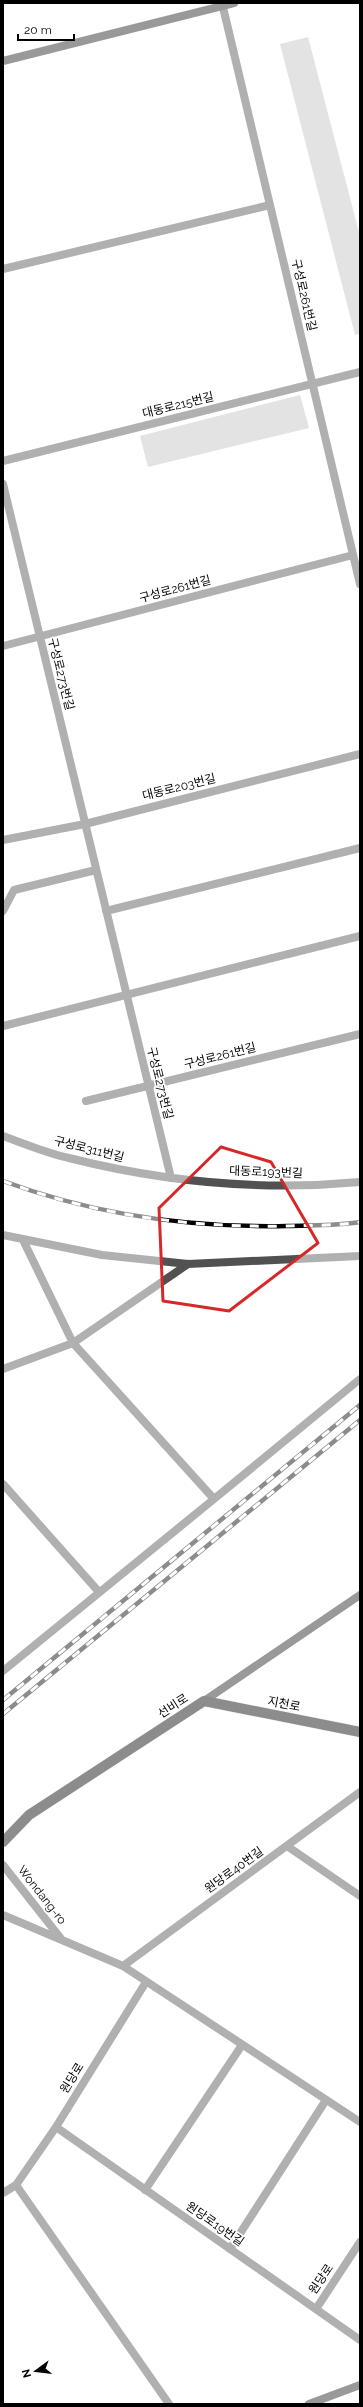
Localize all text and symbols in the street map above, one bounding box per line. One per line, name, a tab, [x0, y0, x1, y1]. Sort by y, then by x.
scale bar	[18, 16, 74, 42]
text: 20 m	[24, 23, 52, 37]
street label: 구성로261번길	[289, 257, 319, 333]
street label: 대동로215번길	[141, 389, 215, 421]
street label: 구성로261번길	[138, 573, 212, 605]
street label: 구성로273번길	[45, 636, 77, 712]
street label: 대동로203번길	[141, 771, 217, 803]
street label: 구성로261번길	[182, 1040, 258, 1072]
street label: 구성로273번길	[144, 1045, 176, 1121]
street label: 구성로311번길	[52, 1134, 126, 1164]
street label: 대동로193번길	[229, 1164, 303, 1180]
street label: 선비로	[155, 1691, 191, 1721]
street label: 지천로	[266, 1694, 302, 1714]
street label: 원당로40번길	[202, 1844, 266, 1896]
street label: Wondang-ro	[15, 1863, 69, 1927]
street label: 원당로	[57, 2060, 87, 2096]
street label: 원당로19번길	[183, 2199, 247, 2249]
street label: 원당로	[306, 2261, 336, 2297]
north arrow	[16, 2351, 56, 2391]
text: N	[19, 2368, 34, 2379]

